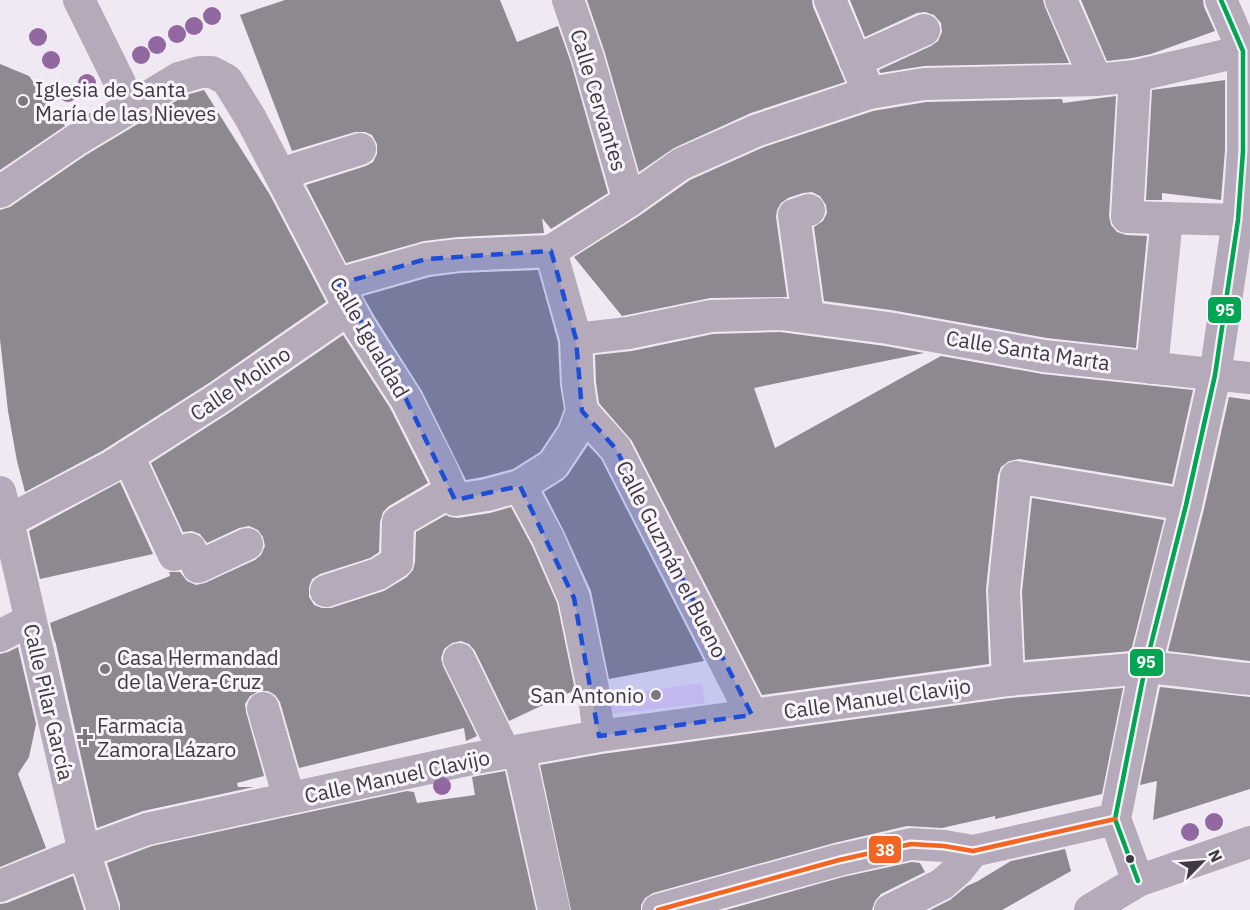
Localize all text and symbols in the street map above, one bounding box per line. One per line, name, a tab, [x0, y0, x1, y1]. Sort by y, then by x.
street label: Calle Cervantes	[564, 26, 634, 174]
place label: Iglesia de Santa María de las Nieves	[35, 75, 217, 127]
marker: Iglesia de Santa María de las Nieves	[16, 94, 30, 108]
street label: Calle Igualdad	[324, 271, 416, 403]
line badge: 95	[1207, 296, 1242, 324]
text: 95	[1215, 300, 1235, 320]
street label: Calle Santa Marta	[944, 323, 1112, 377]
street label: Calle Molino	[184, 339, 296, 427]
street label: Calle Guzmán el Bueno	[610, 456, 734, 662]
street label: Calle Pilar García	[17, 621, 81, 783]
place label: Casa Hermandad de la Vera-Cruz	[117, 643, 279, 695]
line badge: 95	[1129, 648, 1164, 677]
text: 95	[1136, 652, 1156, 672]
marker: Casa Hermandad de la Vera-Cruz	[98, 662, 112, 676]
street label: Calle Manuel Clavijo	[782, 671, 972, 725]
place label: San Antonio	[530, 681, 644, 709]
marker: San Antonio	[649, 688, 663, 702]
place label: Farmacia Zamora Lázaro	[97, 711, 236, 763]
marker: Farmacia Zamora Lázaro	[78, 730, 92, 744]
street label: Calle Manuel Clavijo	[302, 743, 492, 809]
north arrow	[1172, 832, 1232, 892]
line badge: 38	[868, 835, 902, 864]
text: 38	[875, 840, 895, 860]
text: N	[1204, 846, 1227, 865]
unlabelled marker	[1124, 853, 1136, 865]

